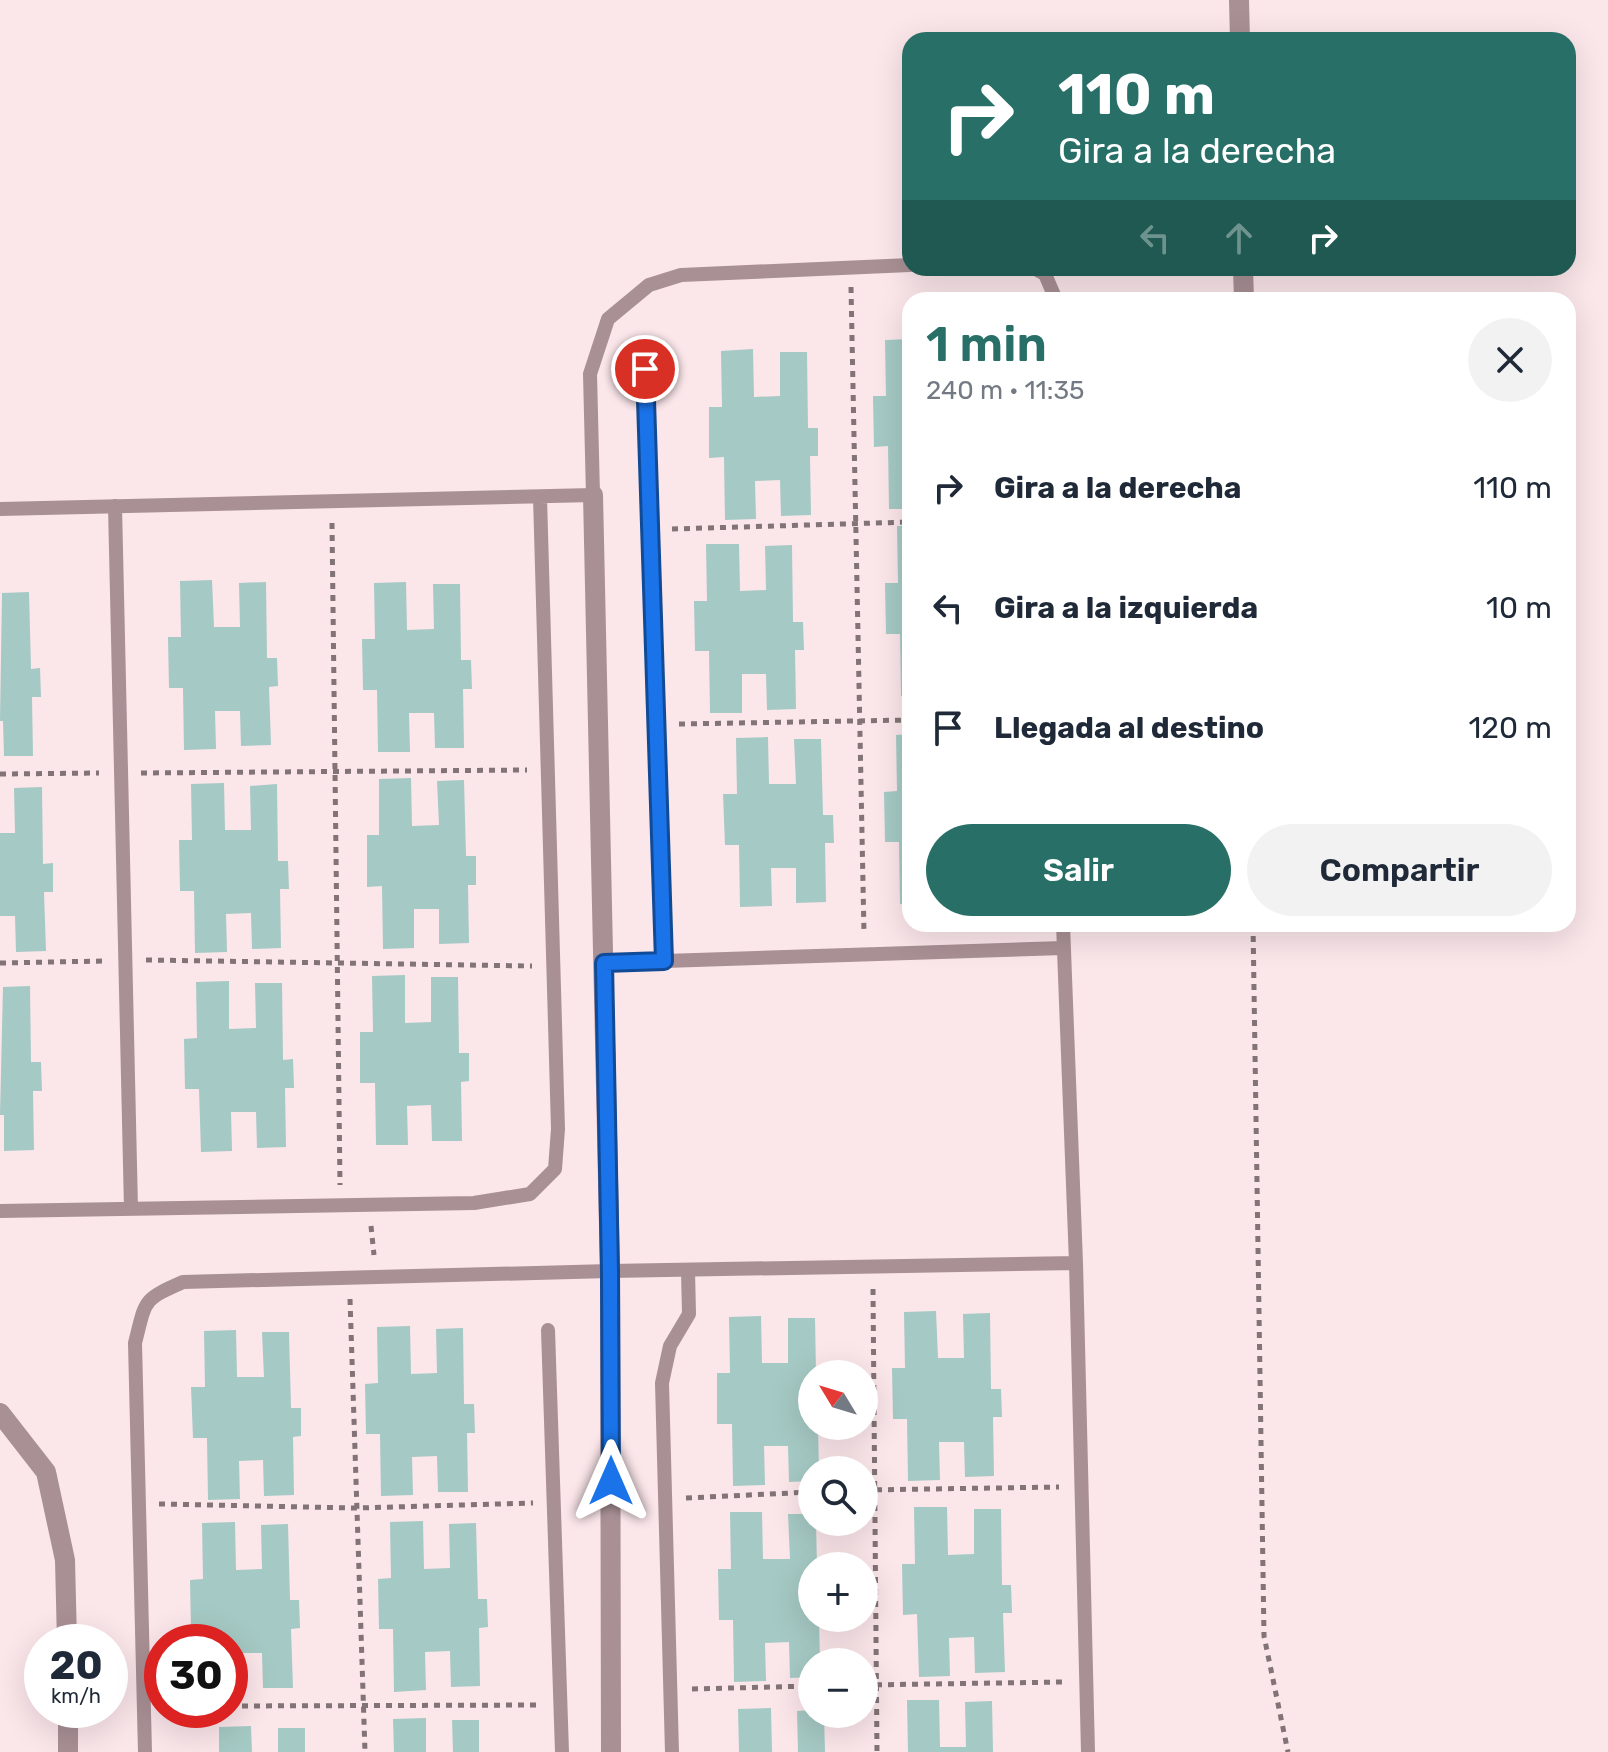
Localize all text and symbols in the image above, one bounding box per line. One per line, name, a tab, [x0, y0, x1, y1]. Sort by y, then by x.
text: 110 m	[1058, 62, 1215, 128]
icon: right	[926, 64, 1030, 168]
text: Gira a la derecha	[1058, 129, 1336, 172]
icon: left	[1133, 216, 1177, 260]
icon: ahead	[1217, 216, 1261, 260]
icon: right	[1301, 216, 1345, 260]
text: 1 min	[926, 316, 1047, 373]
button: close	[1468, 318, 1552, 402]
pin	[611, 335, 679, 403]
icon: arrive	[623, 347, 667, 391]
text: 240 m · 11:35	[926, 375, 1084, 406]
icon: right	[926, 466, 970, 510]
text: Gira a la derecha	[994, 470, 1241, 506]
text: 110 m	[1473, 470, 1552, 506]
icon: left	[926, 586, 970, 630]
text: Gira a la izquierda	[994, 590, 1258, 626]
text: 10 m	[1486, 590, 1552, 626]
icon: arrive	[926, 706, 970, 750]
text: Llegada al destino	[994, 710, 1264, 746]
text: 120 m	[1468, 710, 1552, 746]
button: Salir	[926, 824, 1231, 916]
button: Compartir	[1247, 824, 1552, 916]
north arrow	[798, 1360, 878, 1440]
map controls	[798, 1360, 878, 1728]
position arrow	[569, 1439, 653, 1523]
button: search	[798, 1456, 878, 1536]
button: +	[798, 1552, 878, 1632]
speed limit sign: 30	[144, 1624, 248, 1728]
text: 20	[49, 1642, 103, 1689]
button: −	[798, 1648, 878, 1728]
text: km/h	[51, 1684, 101, 1708]

